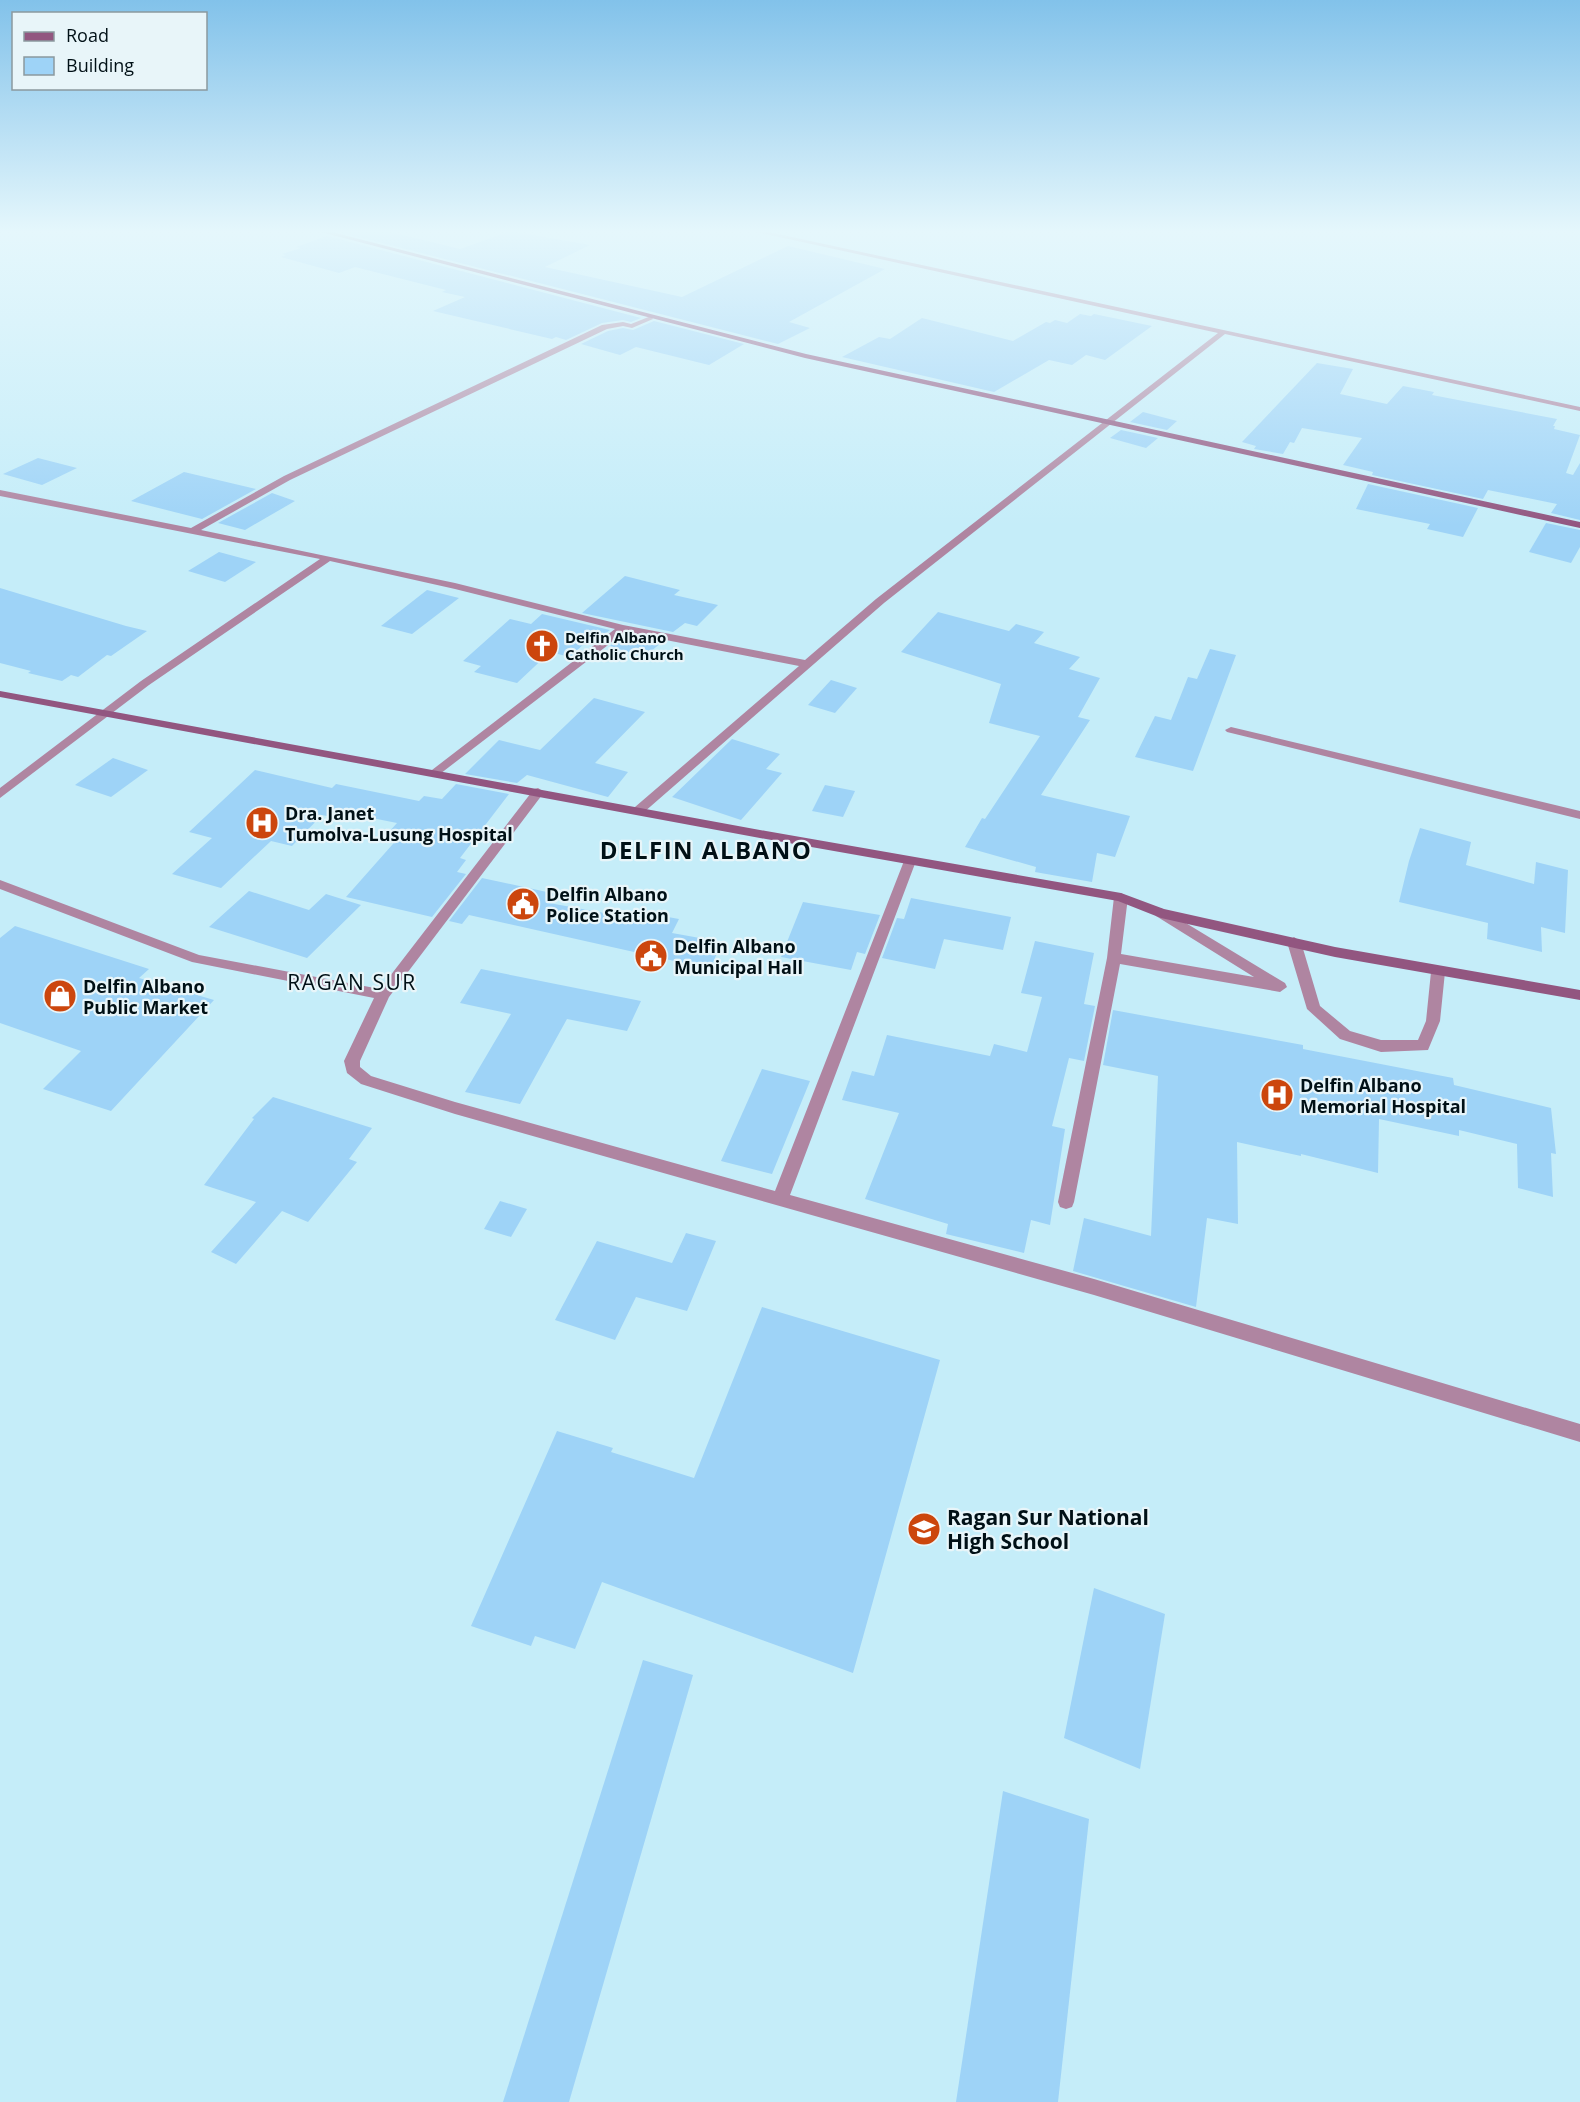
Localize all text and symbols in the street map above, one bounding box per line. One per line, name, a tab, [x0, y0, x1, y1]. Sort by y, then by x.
legend	[12, 12, 207, 90]
text: Road	[66, 23, 109, 47]
text: Building	[66, 53, 134, 77]
place label: Delfin Albano Catholic Church	[565, 627, 684, 664]
church icon: Delfin Albano Catholic Church	[524, 628, 560, 664]
place label: Dra. Janet Tumolva-Lusung Hospital	[285, 801, 513, 846]
hospital icon: Dra. Janet Tumolva-Lusung Hospital	[244, 805, 280, 841]
district label: DELFIN ALBANO	[600, 833, 812, 866]
place label: Delfin Albano Police Station	[546, 882, 669, 927]
public building icon: Delfin Albano Police Station	[505, 886, 541, 922]
place label: Delfin Albano Municipal Hall	[674, 934, 803, 979]
public building icon: Delfin Albano Municipal Hall	[633, 938, 669, 974]
district label: RAGAN SUR	[287, 968, 417, 996]
place label: Delfin Albano Public Market	[83, 974, 208, 1019]
shop icon: Delfin Albano Public Market	[42, 978, 78, 1014]
place label: Delfin Albano Memorial Hospital	[1300, 1073, 1466, 1118]
hospital icon: Delfin Albano Memorial Hospital	[1259, 1077, 1295, 1113]
place label: Ragan Sur National High School	[947, 1503, 1149, 1555]
school or university icon: Ragan Sur National High School	[906, 1511, 942, 1547]

